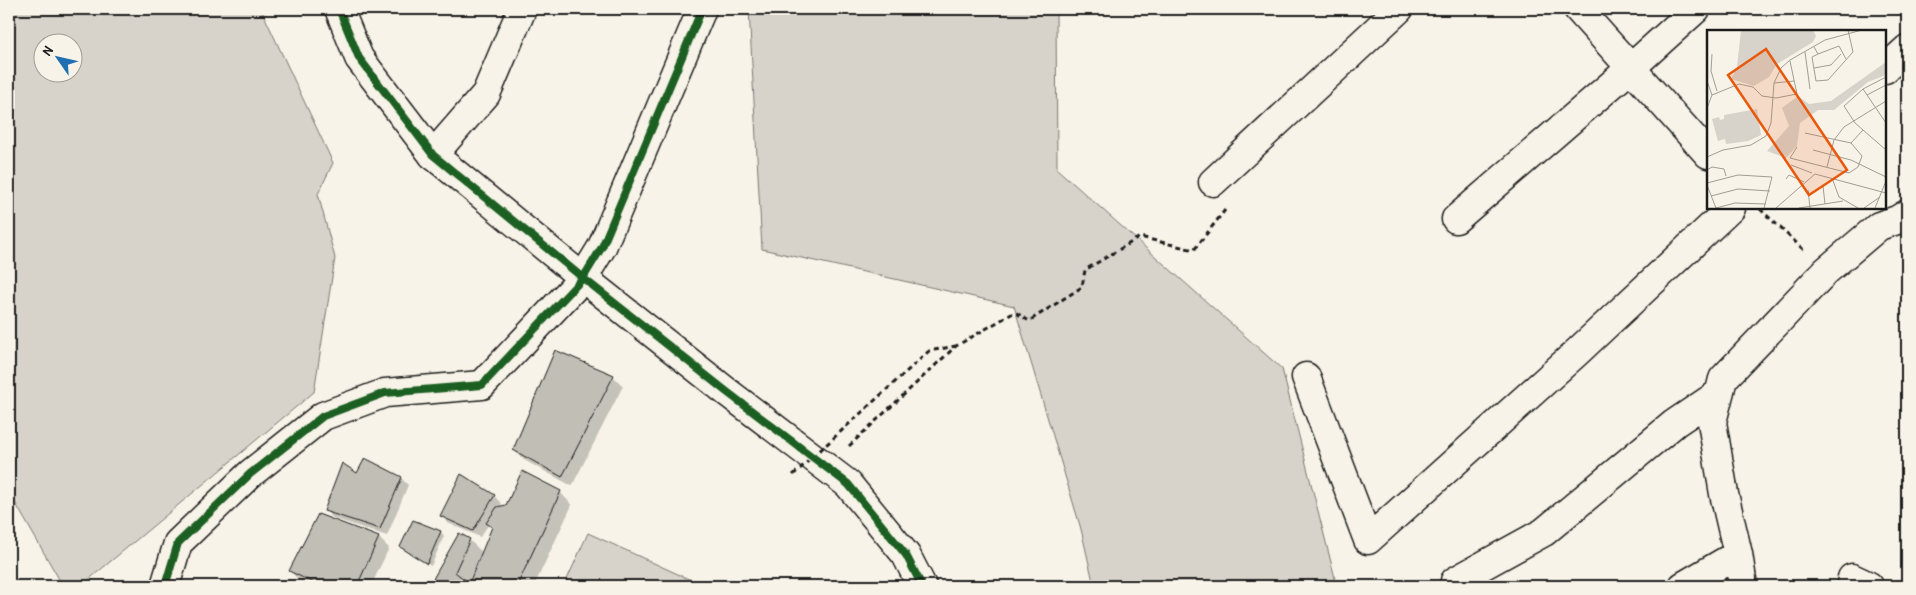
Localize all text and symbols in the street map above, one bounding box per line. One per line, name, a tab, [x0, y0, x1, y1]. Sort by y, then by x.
inset map	[1707, 30, 1886, 209]
north arrow	[32, 32, 82, 82]
text: N	[37, 42, 57, 59]

